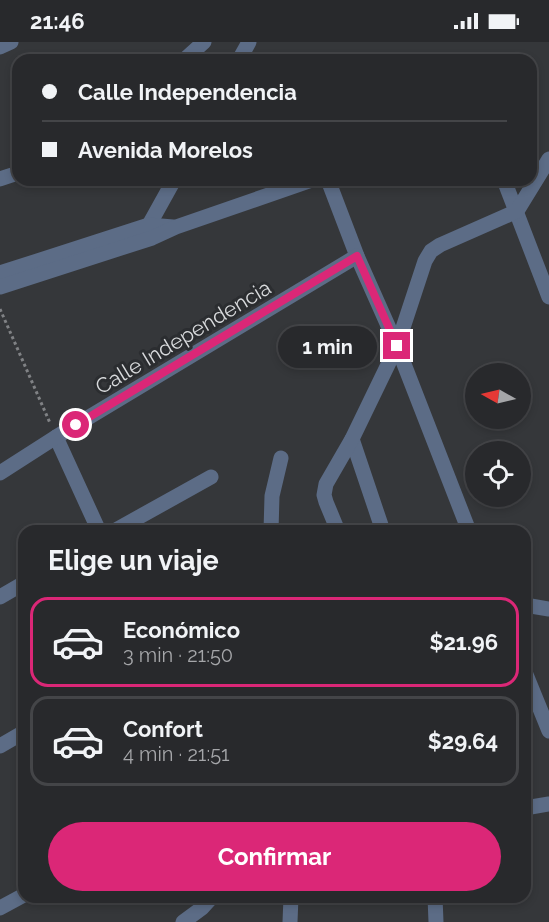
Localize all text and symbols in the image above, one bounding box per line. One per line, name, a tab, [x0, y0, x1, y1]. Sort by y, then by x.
text: 21:46	[30, 8, 85, 34]
text: Calle Independencia	[78, 79, 297, 105]
text: Avenida Morelos	[78, 137, 253, 163]
street label: Calle Independencia	[91, 275, 275, 399]
callout: 1 min	[277, 325, 376, 367]
route end	[383, 332, 410, 359]
text: 1 min	[302, 335, 353, 359]
north arrow	[465, 363, 531, 429]
map controls	[465, 363, 531, 507]
route start	[62, 411, 89, 438]
button: locate	[465, 441, 531, 507]
text: Elige un viaje	[48, 545, 219, 576]
icon: car	[51, 615, 105, 669]
text: Económico	[123, 617, 240, 643]
text: $21.96	[430, 629, 498, 655]
text: 3 min · 21:50	[123, 643, 233, 667]
icon: car	[51, 714, 105, 768]
text: Confort	[123, 716, 203, 742]
text: $29.64	[428, 728, 498, 754]
text: 4 min · 21:51	[123, 742, 230, 766]
button: Confirmar	[48, 822, 501, 891]

